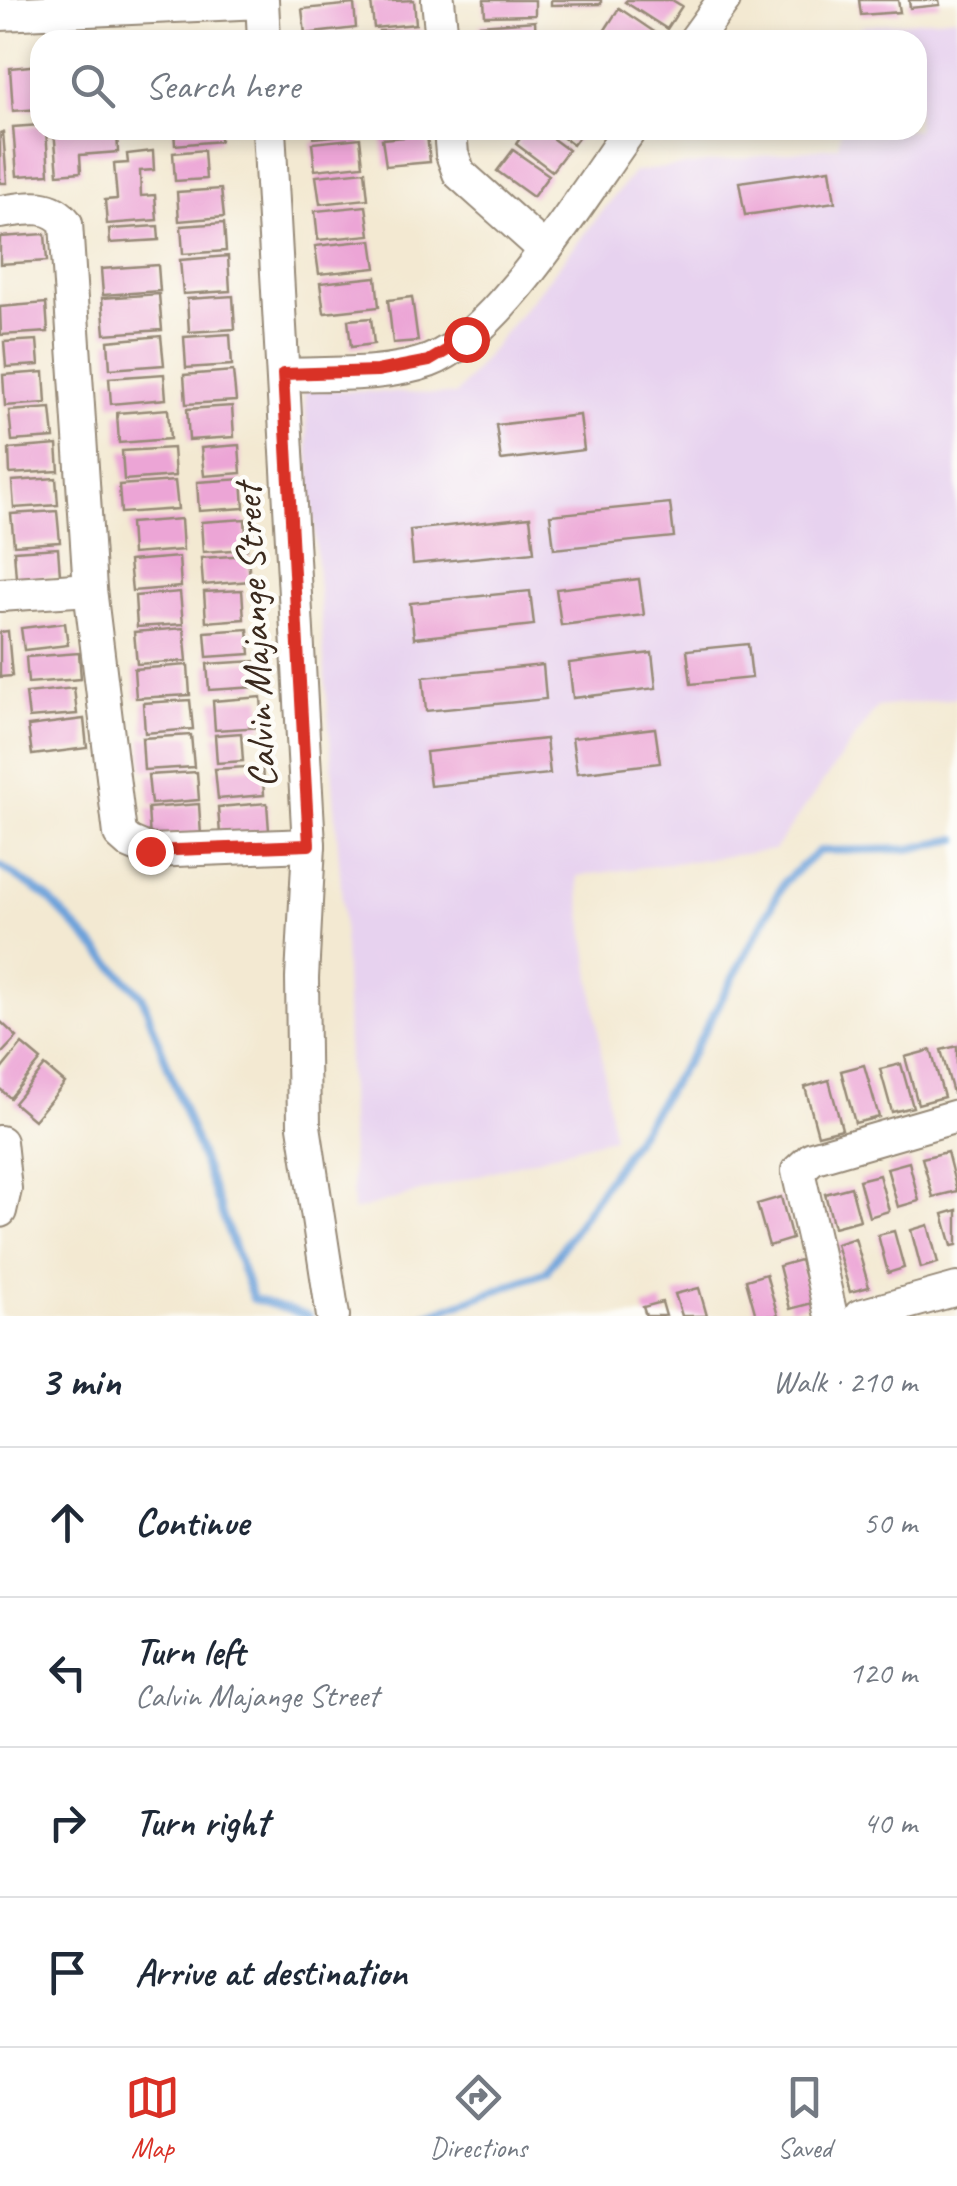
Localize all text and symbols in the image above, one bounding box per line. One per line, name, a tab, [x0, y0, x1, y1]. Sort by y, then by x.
search box	[30, 30, 927, 140]
icon: search	[65, 58, 120, 113]
text: Search here	[145, 62, 300, 109]
route start	[444, 317, 490, 363]
street label: Calvin Majange Street	[222, 477, 288, 789]
route end	[128, 829, 174, 875]
text: 3 min	[40, 1355, 120, 1408]
text: Walk · 210 m	[773, 1361, 917, 1402]
icon: ahead	[40, 1495, 95, 1550]
text: Continue	[135, 1499, 249, 1546]
text: 50 m	[863, 1502, 917, 1543]
text: Turn left	[135, 1628, 245, 1675]
icon: left	[40, 1645, 95, 1700]
text: 120 m	[848, 1652, 917, 1693]
text: Calvin Majange Street	[135, 1675, 379, 1716]
icon: right	[40, 1795, 95, 1850]
text: Turn right	[135, 1799, 269, 1846]
text: 40 m	[863, 1802, 917, 1843]
icon: arrive	[40, 1945, 95, 2000]
text: Arrive at destination	[135, 1949, 407, 1996]
tab: Map	[125, 2070, 180, 2165]
tab: Directions	[430, 2070, 527, 2165]
tab: Saved	[777, 2070, 832, 2165]

